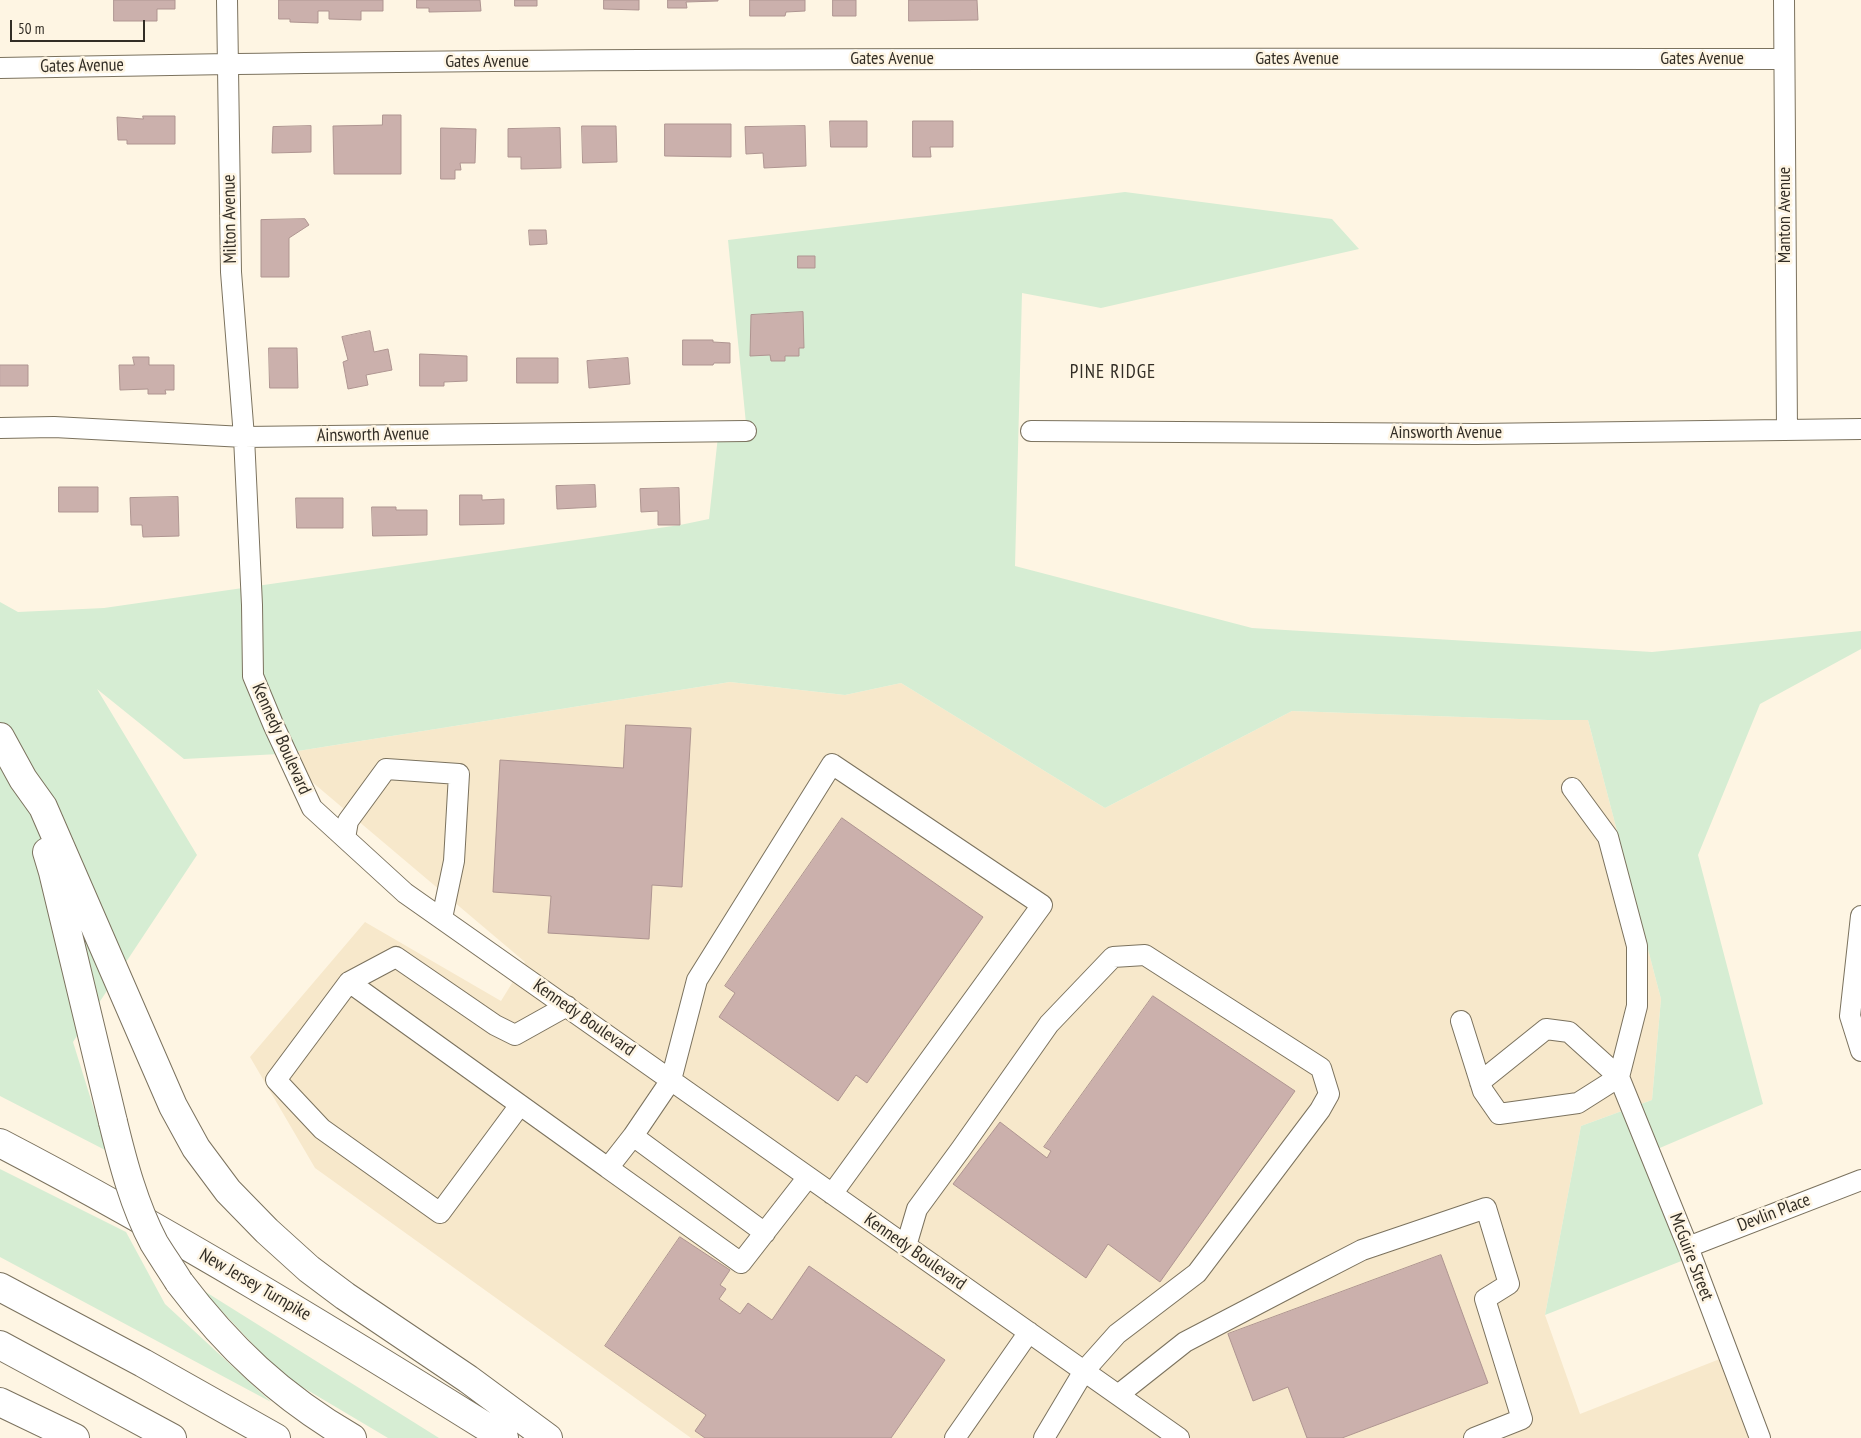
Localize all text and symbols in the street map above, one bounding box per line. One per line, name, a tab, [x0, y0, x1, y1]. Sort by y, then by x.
scale bar	[12, 10, 148, 42]
text: 50 m	[18, 19, 44, 38]
street label: Gates Avenue	[850, 48, 934, 70]
street label: Gates Avenue	[1255, 48, 1339, 70]
street label: Gates Avenue	[1660, 48, 1744, 70]
street label: Gates Avenue	[445, 51, 529, 73]
street label: Gates Avenue	[40, 54, 124, 78]
street label: Manton Avenue	[1774, 167, 1796, 263]
street label: Milton Avenue	[218, 174, 242, 264]
district label: PINE RIDGE	[1069, 362, 1157, 384]
street label: Ainsworth Avenue	[1390, 422, 1502, 444]
street label: Ainsworth Avenue	[317, 423, 429, 447]
street label: Kennedy Boulevard	[247, 680, 315, 798]
street label: Kennedy Boulevard	[529, 975, 639, 1061]
street label: Devlin Place	[1734, 1189, 1814, 1237]
street label: Kennedy Boulevard	[860, 1209, 970, 1295]
street label: McGuire Street	[1664, 1210, 1718, 1304]
street label: New Jersey Turnpike	[195, 1244, 315, 1326]

